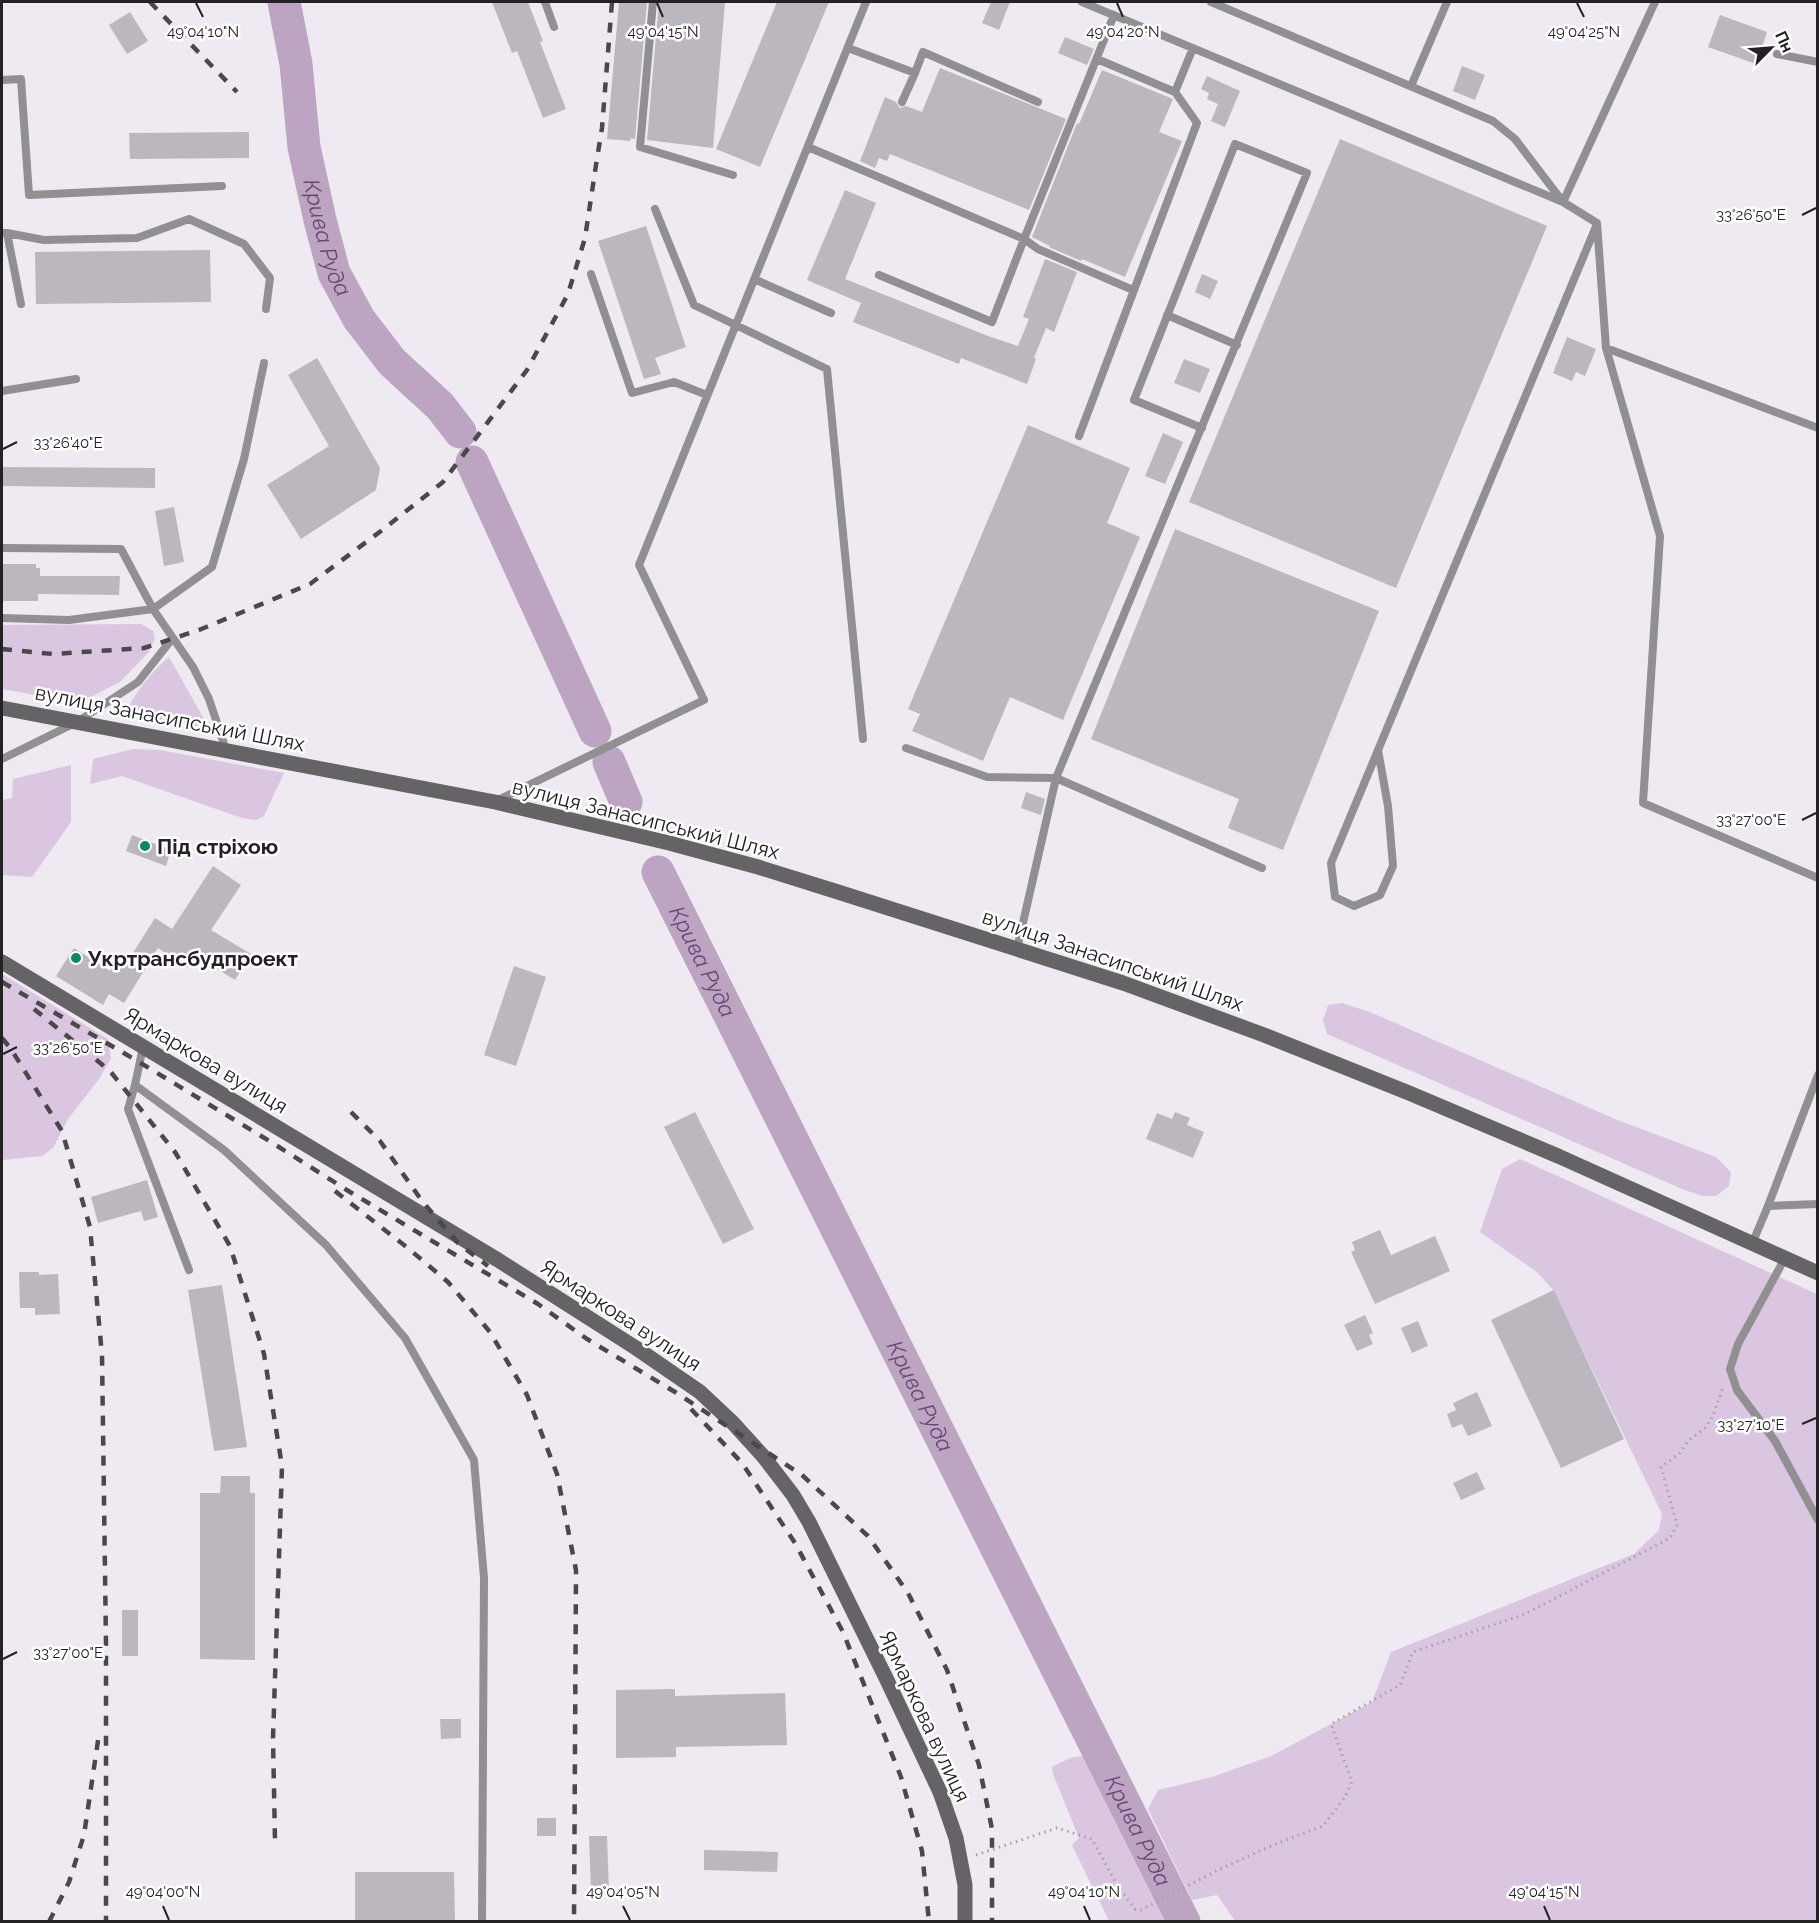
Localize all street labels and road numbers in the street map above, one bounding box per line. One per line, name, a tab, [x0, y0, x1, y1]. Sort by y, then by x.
street label: вулиця Занасипський Шлях	[33, 680, 307, 757]
street label: вулиця Занасипський Шлях	[510, 774, 782, 864]
street label: вулиця Занасипський Шлях	[979, 904, 1247, 1017]
street label: Ярмаркова вулиця	[120, 1001, 292, 1119]
street label: Ярмаркова вулиця	[536, 1254, 706, 1376]
street label: Ярмаркова вулиця	[874, 1626, 976, 1806]

